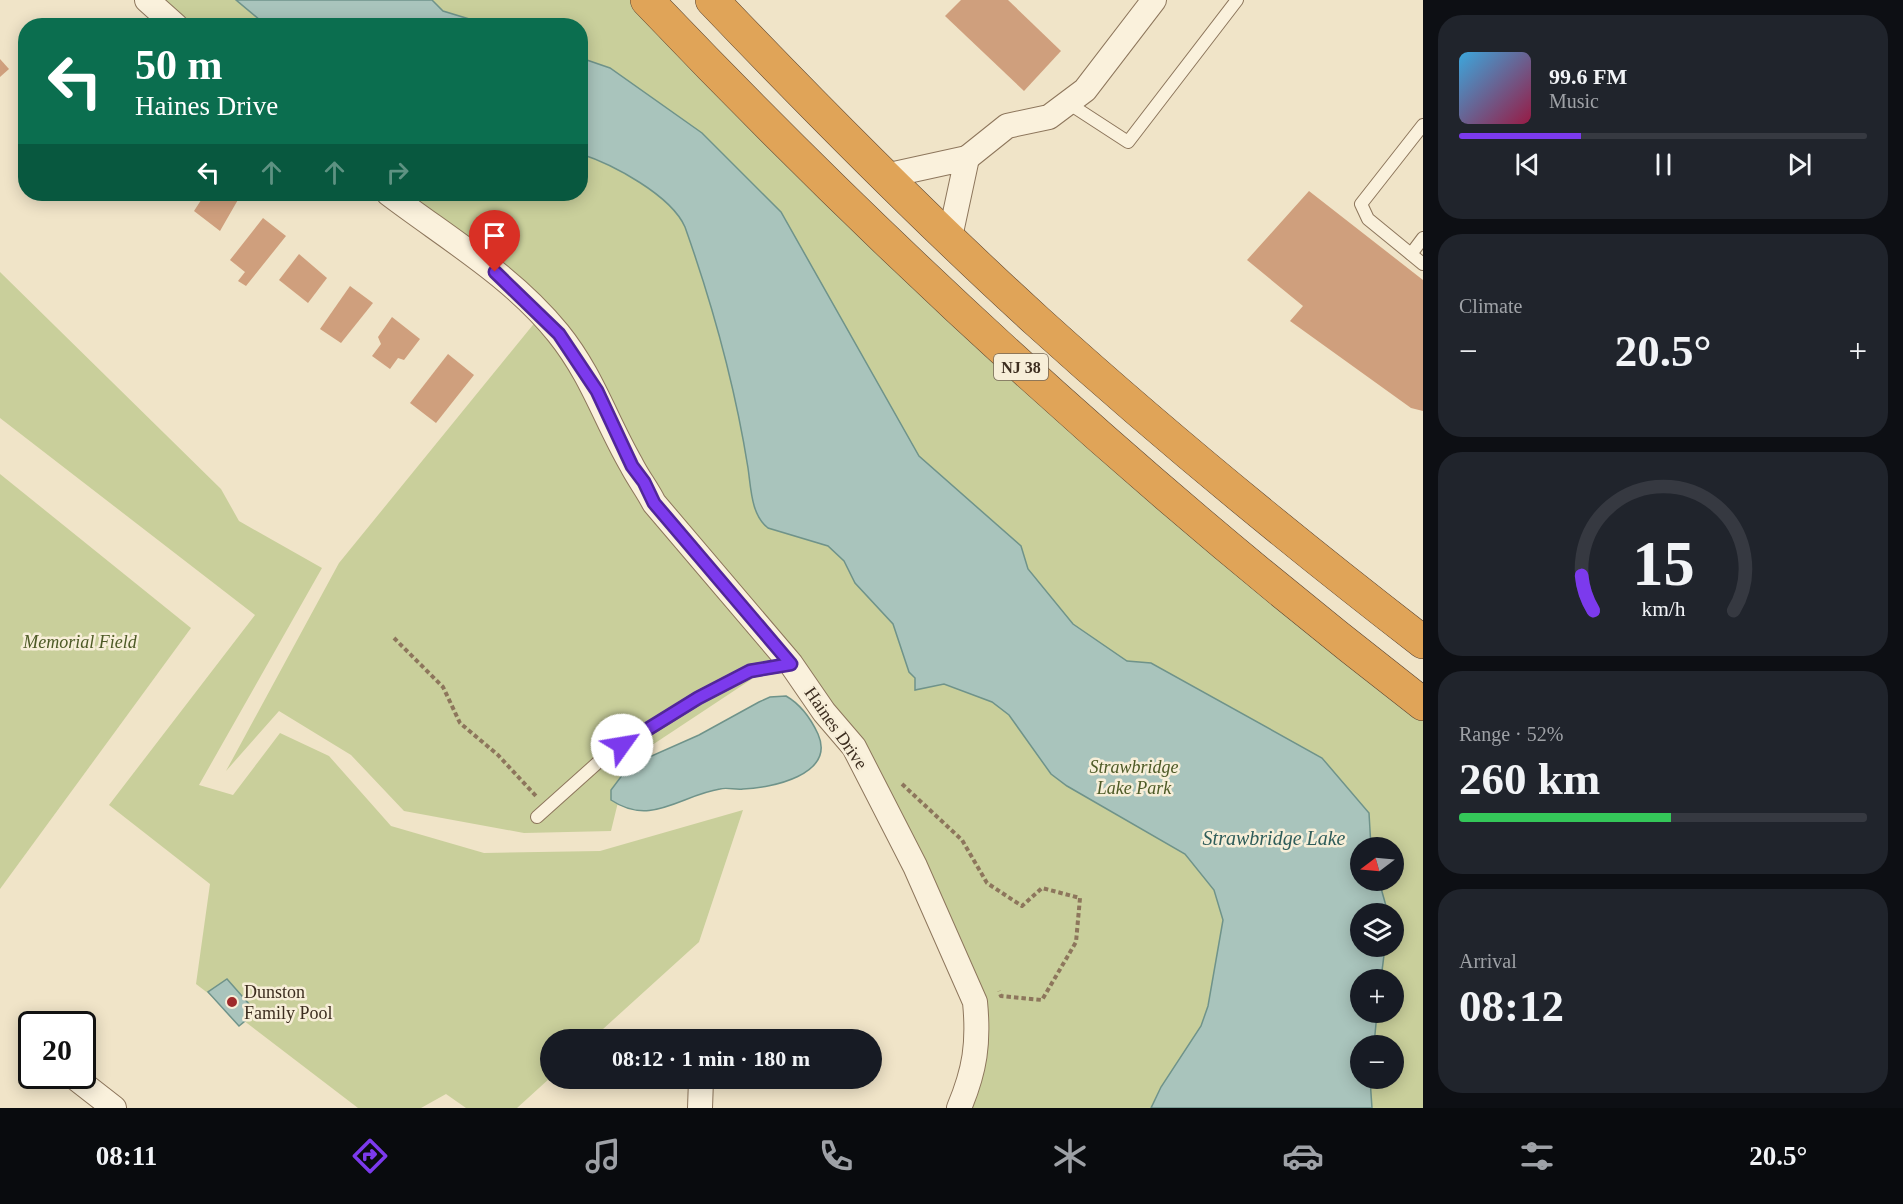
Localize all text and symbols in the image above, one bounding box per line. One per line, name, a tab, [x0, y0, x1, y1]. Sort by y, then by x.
icon: left	[36, 42, 114, 120]
text: 50 m	[135, 42, 223, 88]
text: 99.6 FM	[1549, 64, 1627, 89]
text: Music	[1549, 90, 1599, 112]
text: Haines Drive	[135, 91, 278, 121]
icon: previous	[1511, 148, 1544, 181]
icon: pause	[1647, 148, 1680, 181]
icon: next	[1783, 148, 1816, 181]
icon: left	[192, 156, 225, 189]
icon: ahead	[255, 156, 288, 189]
icon: ahead	[318, 156, 351, 189]
icon: right	[381, 156, 414, 189]
pin	[469, 210, 520, 272]
icon: arrive	[478, 219, 511, 252]
text: Climate	[1459, 295, 1522, 317]
text: 20.5°	[1615, 326, 1711, 376]
text: −	[1459, 333, 1478, 369]
text: +	[1848, 333, 1867, 369]
road number: NJ 38	[994, 354, 1048, 380]
text: 15	[1632, 529, 1694, 598]
text: km/h	[1641, 597, 1685, 621]
park label: Memorial Field	[22, 632, 138, 652]
street label: Haines Drive	[800, 683, 872, 773]
position arrow	[590, 713, 654, 777]
text: Range · 52%	[1459, 723, 1563, 745]
text: 260 km	[1459, 754, 1600, 804]
park label: Strawbridge Lake Park	[1089, 757, 1179, 798]
water label: Strawbridge Lake	[1203, 827, 1346, 850]
north arrow	[1350, 837, 1404, 891]
map controls	[1350, 837, 1404, 1089]
button: layers	[1350, 903, 1404, 957]
text: Arrival	[1459, 950, 1517, 972]
button: +	[1350, 969, 1404, 1023]
text: 08:12	[1459, 981, 1564, 1031]
place label: Dunston Family Pool	[244, 982, 333, 1023]
marker: Dunston Family Pool	[225, 995, 239, 1009]
speed limit sign: 20	[18, 1011, 96, 1089]
button: −	[1350, 1035, 1404, 1089]
text: 08:12 · 1 min · 180 m	[612, 1046, 810, 1071]
icon: directions	[349, 1135, 391, 1177]
icon: music	[582, 1135, 624, 1177]
icon: phone	[815, 1135, 857, 1177]
icon: climate	[1049, 1135, 1091, 1177]
icon: car	[1282, 1135, 1324, 1177]
icon: filters	[1516, 1135, 1558, 1177]
text: 08:11	[96, 1141, 157, 1171]
text: 20.5°	[1749, 1141, 1807, 1171]

